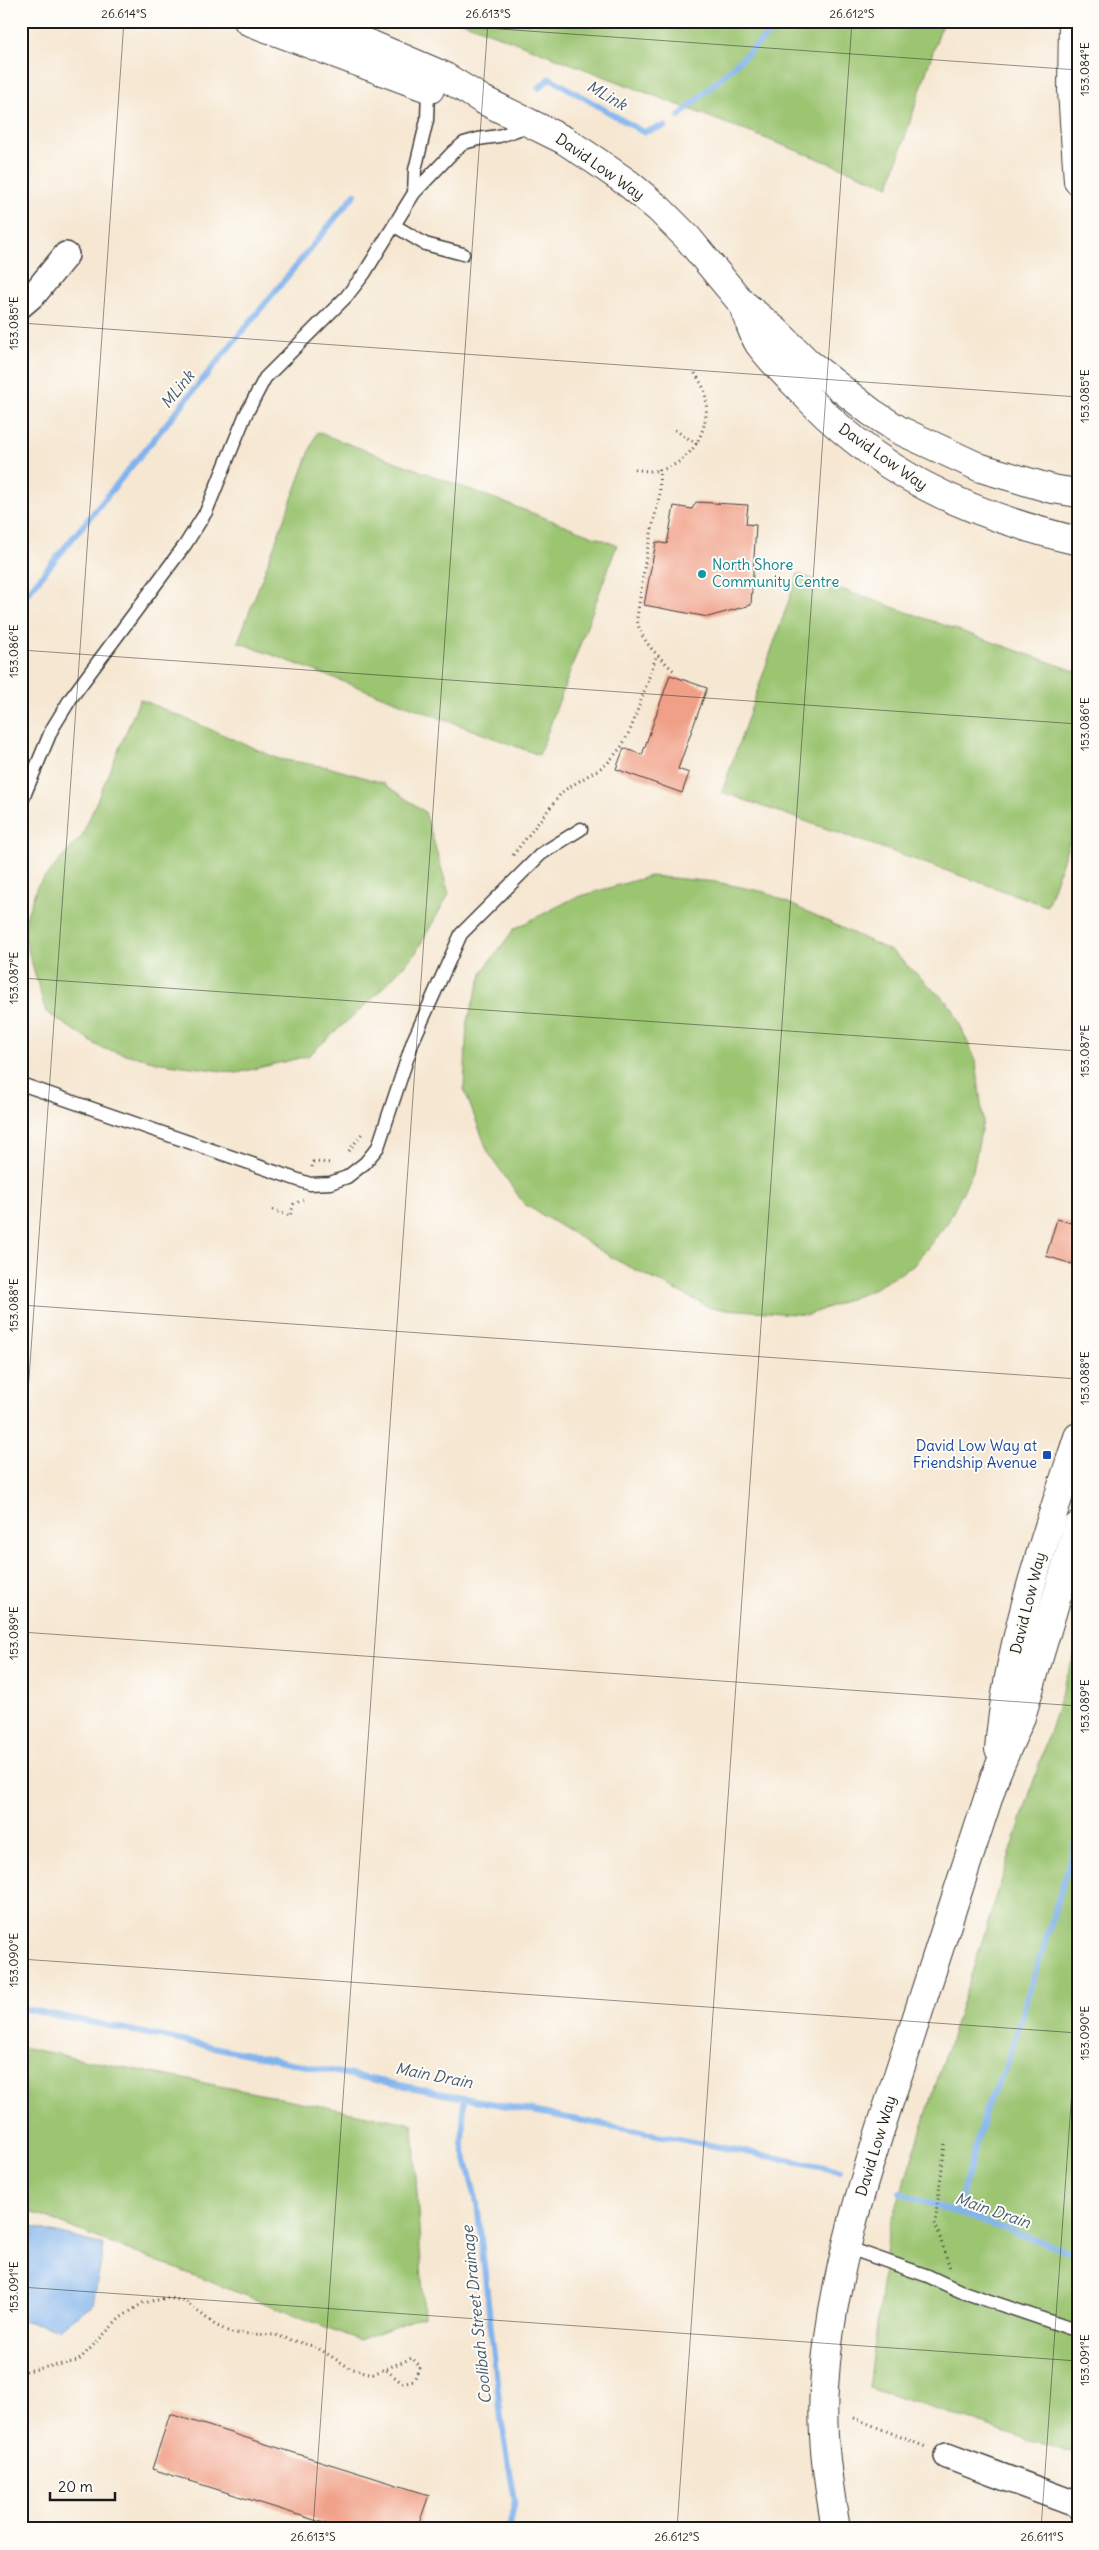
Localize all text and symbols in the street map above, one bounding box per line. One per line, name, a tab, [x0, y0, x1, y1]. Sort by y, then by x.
text: 26.614°S	[101, 6, 147, 21]
text: 26.613°S	[465, 6, 511, 21]
text: 26.612°S	[830, 6, 875, 21]
text: 153.084°E	[1077, 42, 1092, 96]
water label: MLink	[584, 76, 632, 115]
street label: David Low Way	[552, 129, 648, 204]
text: 153.085°E	[6, 296, 21, 350]
water label: MLink	[156, 365, 199, 412]
text: 153.085°E	[1077, 369, 1092, 423]
street label: David Low Way	[835, 419, 931, 494]
place label: North Shore Community Centre	[712, 555, 839, 591]
marker: North Shore Community Centre	[696, 568, 708, 580]
text: 153.086°E	[6, 624, 21, 678]
text: 153.086°E	[1077, 697, 1092, 751]
text: 153.087°E	[6, 952, 21, 1004]
text: 153.087°E	[1077, 1025, 1092, 1077]
text: 153.088°E	[6, 1278, 21, 1332]
text: 153.088°E	[1077, 1351, 1092, 1405]
place label: David Low Way at Friendship Avenue	[913, 1436, 1037, 1472]
marker: David Low Way at Friendship Avenue	[1041, 1449, 1053, 1461]
street label: David Low Way	[1006, 1550, 1049, 1656]
text: 153.089°E	[6, 1606, 21, 1660]
text: 153.089°E	[1077, 1679, 1092, 1733]
text: 153.090°E	[6, 1933, 21, 1987]
text: 153.090°E	[1077, 2006, 1092, 2060]
water label: Main Drain	[394, 2058, 475, 2092]
street label: David Low Way	[851, 2093, 900, 2198]
water label: Main Drain	[953, 2188, 1034, 2232]
water label: Coolibah Street Drainage	[457, 2223, 495, 2405]
text: 153.091°E	[6, 2261, 21, 2313]
text: 153.091°E	[1077, 2334, 1092, 2386]
scale bar	[50, 2470, 115, 2502]
text: 20 m	[58, 2477, 93, 2496]
text: 26.613°S	[290, 2529, 336, 2544]
text: 26.612°S	[655, 2529, 700, 2544]
text: 26.611°S	[1020, 2529, 1064, 2544]

